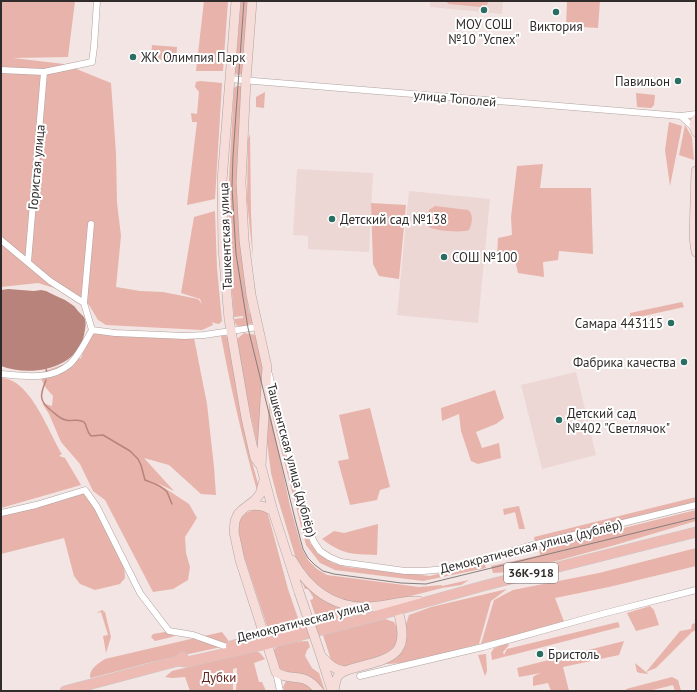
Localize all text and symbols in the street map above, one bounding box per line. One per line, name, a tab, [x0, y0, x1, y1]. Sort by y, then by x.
marker: МОУ СОШ №10 "Успех"	[479, 5, 489, 15]
marker: Виктория	[551, 7, 561, 17]
place label: МОУ СОШ №10 "Успех"	[448, 16, 520, 48]
place label: Виктория	[529, 18, 583, 35]
place label: ЖК Олимпия Парк	[140, 49, 246, 66]
marker: ЖК Олимпия Парк	[128, 52, 138, 62]
place label: Павильон	[615, 73, 670, 90]
marker: Павильон	[673, 76, 683, 86]
street label: улица Тополей	[413, 86, 497, 111]
street label: Гористая улица	[24, 124, 49, 210]
street label: Ташкентская улица	[215, 182, 236, 290]
place label: Детский сад №138	[340, 211, 447, 228]
marker: Детский сад №138	[327, 214, 337, 224]
place label: СОШ №100	[452, 249, 517, 266]
marker: СОШ №100	[439, 252, 449, 262]
place label: Самара 443115	[575, 315, 663, 332]
marker: Самара 443115	[666, 318, 676, 328]
place label: Фабрика качества	[573, 354, 676, 371]
marker: Фабрика качества	[679, 357, 689, 367]
street label: Ташкентская улица (дублёр)	[263, 381, 320, 539]
place label: Детский сад №402 "Светлячок"	[567, 405, 670, 437]
marker: Детский сад №402 "Светлячок"	[554, 415, 564, 425]
street label: Демократическая улица (дублёр)	[438, 516, 624, 577]
road number: 36К-918	[504, 563, 558, 583]
street label: Демократическая улица	[235, 597, 371, 646]
place label: Бристоль	[548, 646, 599, 663]
marker: Бристоль	[535, 649, 545, 659]
park label: Дубки	[202, 669, 236, 686]

